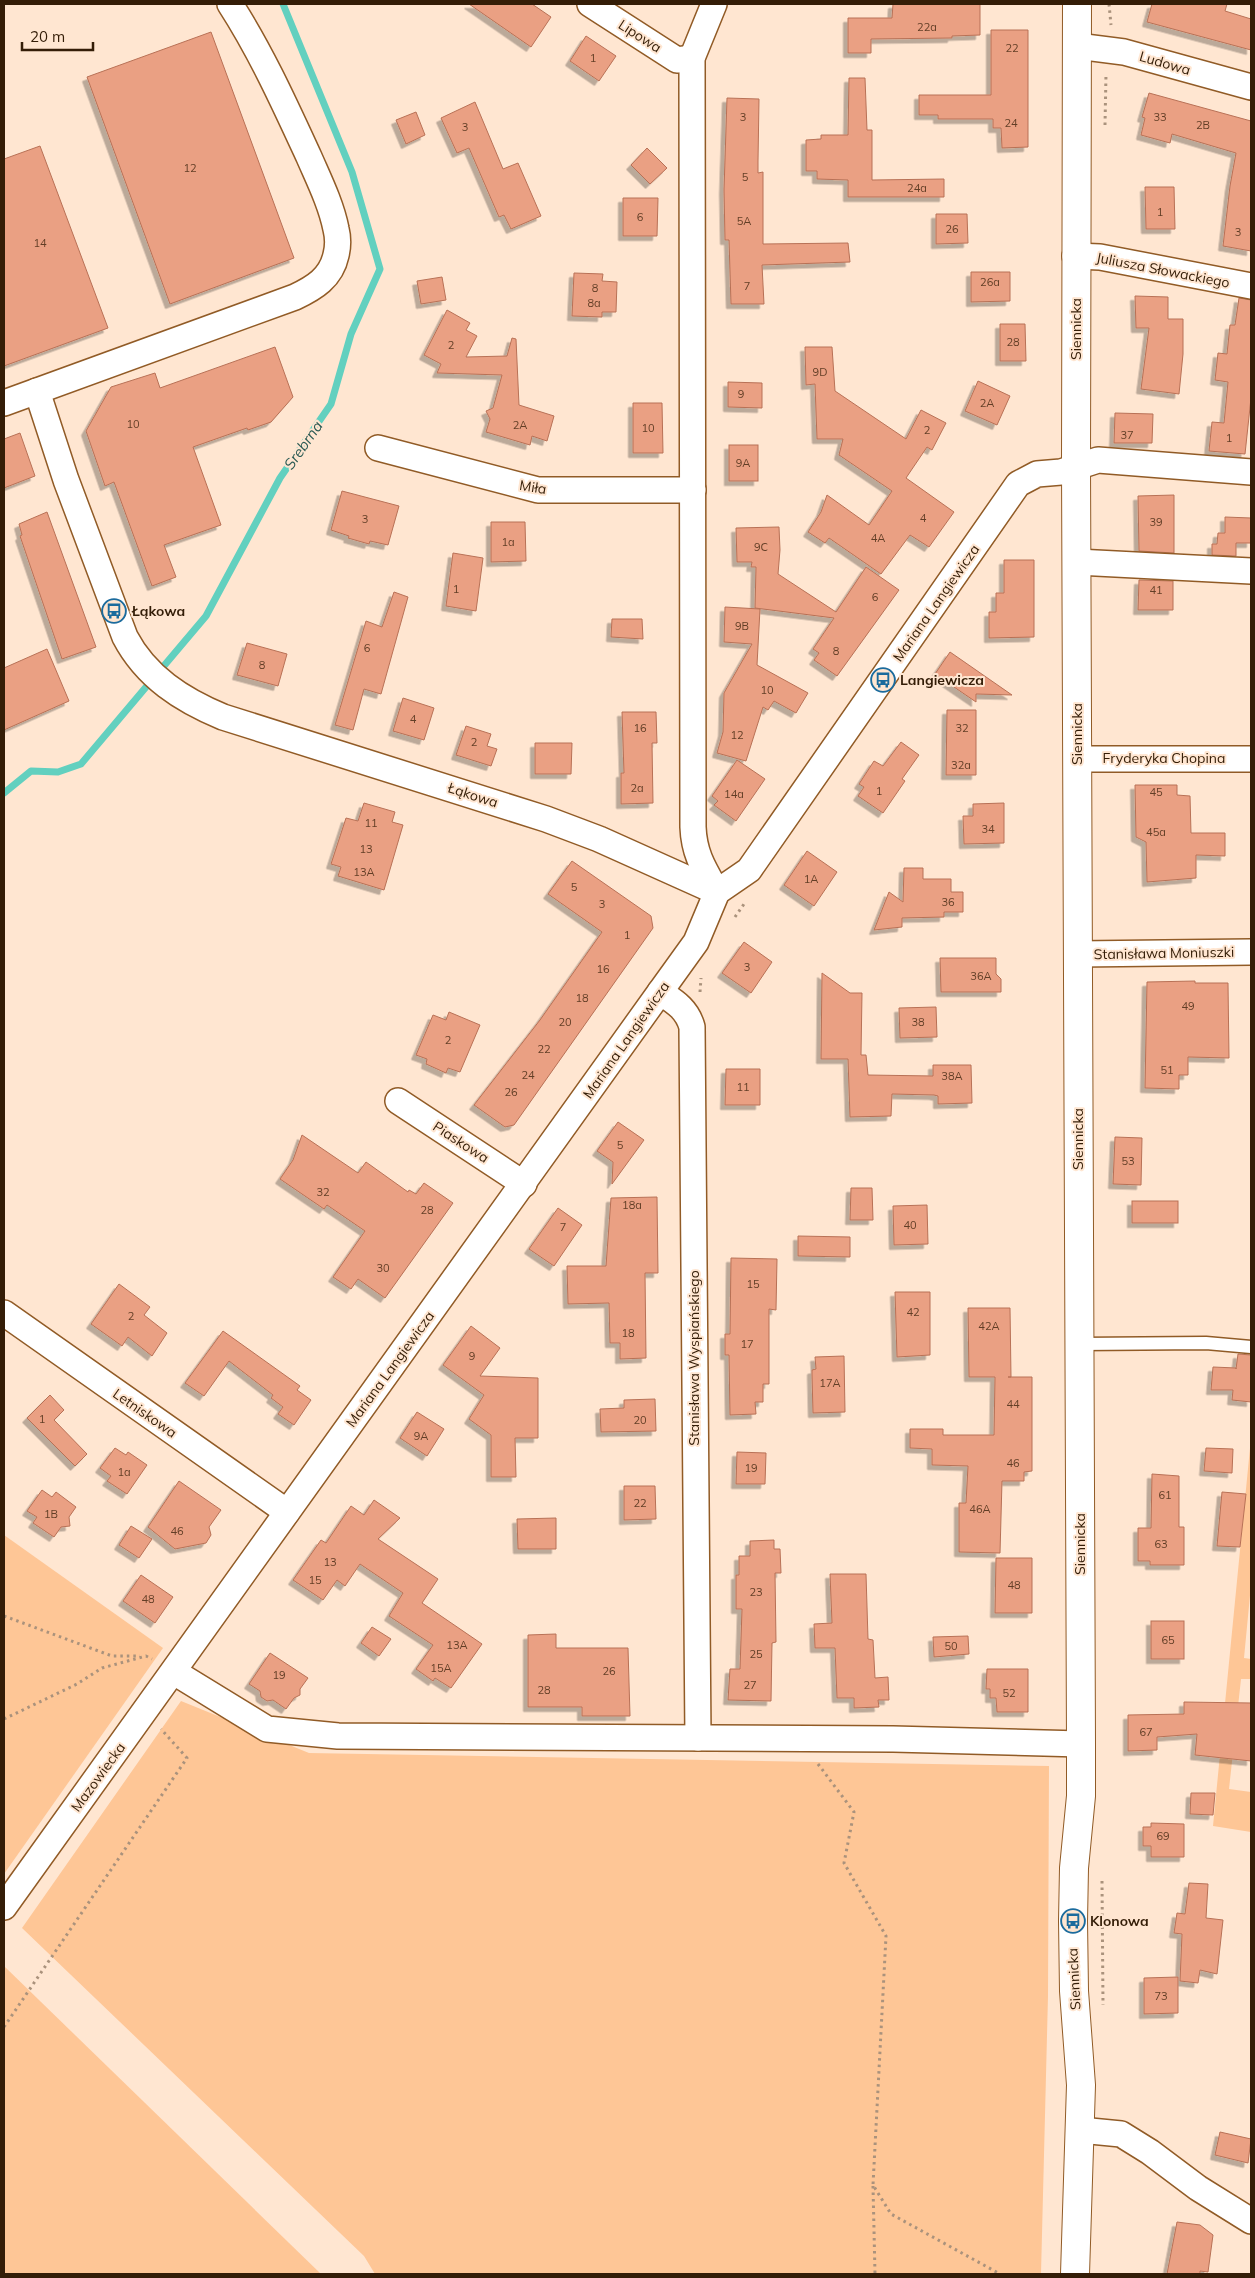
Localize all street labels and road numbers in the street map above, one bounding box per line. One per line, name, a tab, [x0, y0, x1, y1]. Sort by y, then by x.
street label: Lipowa	[615, 15, 665, 57]
street label: Ludowa	[1137, 47, 1193, 79]
street label: Juliusza Słowackiego	[1095, 248, 1231, 292]
street label: Siennicka	[1067, 298, 1085, 360]
street label: Miła	[518, 476, 548, 498]
street label: Mariana Langiewicza	[889, 541, 983, 665]
street label: Siennicka	[1068, 703, 1086, 765]
street label: Fryderyka Chopina	[1103, 749, 1225, 767]
street label: Łąkowa	[445, 778, 500, 811]
street label: Stanisława Moniuszki	[1094, 943, 1234, 963]
street label: Mariana Langiewicza	[579, 978, 673, 1102]
street label: Siennicka	[1069, 1108, 1087, 1170]
street label: Piaskowa	[430, 1117, 492, 1167]
street label: Stanisława Wyspiańskiego	[685, 1270, 703, 1446]
street label: Mariana Langiewicza	[342, 1307, 438, 1431]
street label: Letniskowa	[110, 1384, 180, 1442]
street label: Siennicka	[1071, 1513, 1089, 1575]
street label: Mazowiecka	[67, 1739, 129, 1815]
street label: Siennicka	[1063, 1948, 1085, 2010]

